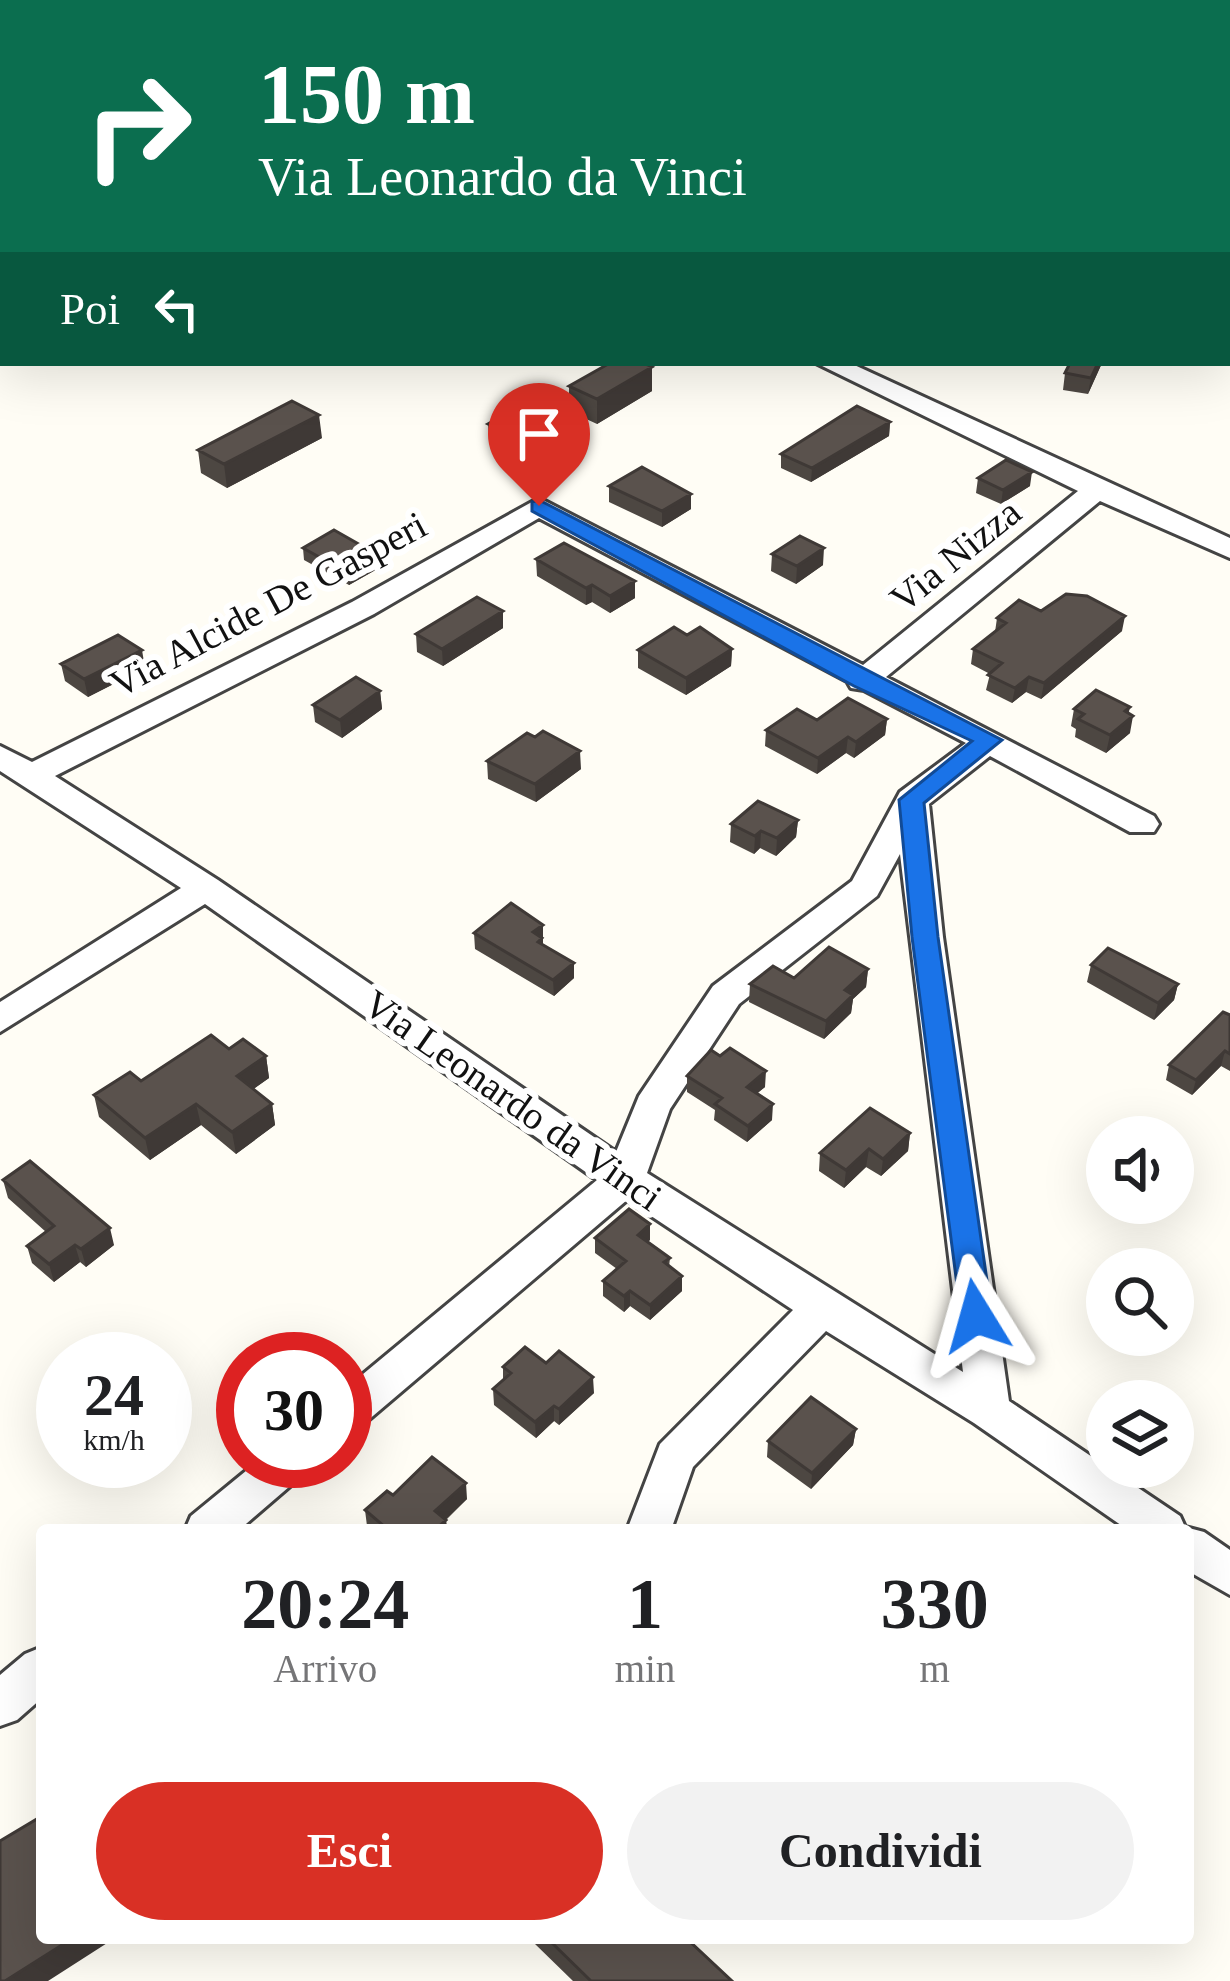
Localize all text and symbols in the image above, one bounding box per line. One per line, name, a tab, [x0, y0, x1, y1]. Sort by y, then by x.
icon: right	[60, 48, 216, 204]
text: 150 m	[258, 48, 475, 141]
text: Via Leonardo da Vinci	[258, 147, 747, 207]
icon: left	[144, 276, 210, 342]
text: Poi	[60, 284, 120, 334]
pin	[488, 383, 590, 506]
icon: arrive	[506, 401, 572, 467]
street label: Via Nizza	[881, 490, 1029, 620]
street label: Via Alcide De Gasperi	[103, 502, 434, 706]
street label: Via Leonardo da Vinci	[356, 981, 670, 1219]
map controls	[1086, 1116, 1194, 1488]
button: sound	[1086, 1116, 1194, 1224]
button: search	[1086, 1248, 1194, 1356]
position arrow	[913, 1253, 1039, 1379]
speed limit sign: 30	[216, 1332, 372, 1488]
text: 24	[84, 1362, 144, 1428]
button: layers	[1086, 1380, 1194, 1488]
text: km/h	[83, 1423, 145, 1456]
text: 20:24	[241, 1564, 409, 1644]
text: 1	[627, 1564, 663, 1644]
text: 330	[881, 1564, 989, 1644]
text: Arrivo	[273, 1647, 377, 1690]
text: min	[615, 1647, 675, 1690]
text: m	[919, 1647, 950, 1690]
button: Esci	[96, 1782, 603, 1920]
button: Condividi	[627, 1782, 1134, 1920]

